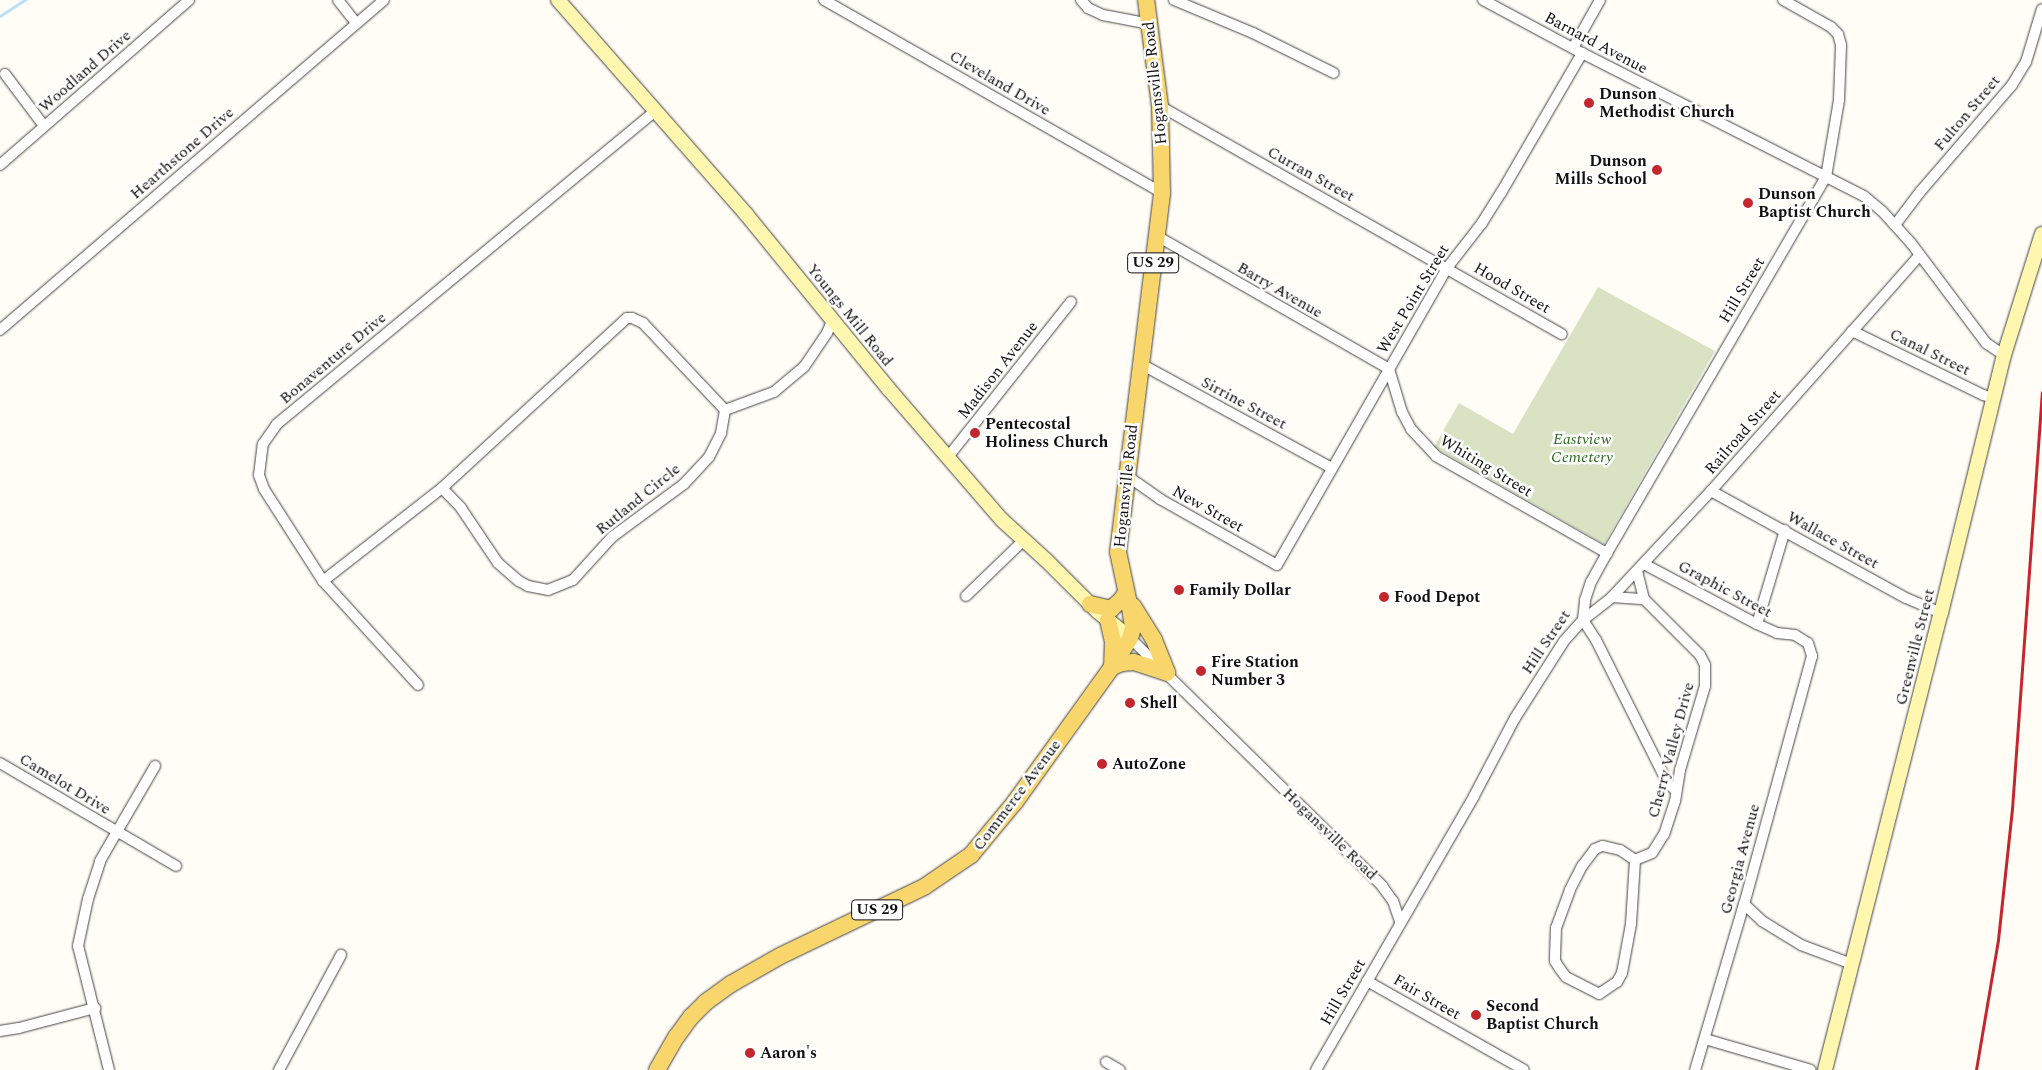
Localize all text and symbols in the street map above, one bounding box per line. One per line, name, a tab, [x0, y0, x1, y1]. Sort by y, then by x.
street label: Barnard Avenue	[1541, 8, 1651, 78]
street label: Hogansville Road	[1139, 20, 1171, 146]
street label: Woodland Drive	[35, 26, 135, 116]
street label: Cleveland Drive	[946, 46, 1054, 120]
street label: Fulton Street	[1930, 71, 2004, 155]
place label: Dunson Methodist Church	[1599, 84, 1735, 122]
marker: Dunson Methodist Church	[1583, 97, 1595, 109]
street label: Hearthstone Drive	[126, 103, 238, 203]
street label: Curran Street	[1264, 142, 1358, 206]
place label: Dunson Mills School	[1554, 151, 1647, 189]
marker: Dunson Mills School	[1651, 164, 1663, 176]
place label: Dunson Baptist Church	[1758, 184, 1871, 222]
marker: Dunson Baptist Church	[1742, 197, 1754, 209]
street label: West Point Street	[1373, 241, 1453, 357]
road number: US 29	[1127, 250, 1179, 276]
street label: Hill Street	[1715, 254, 1769, 326]
street label: Barry Avenue	[1234, 258, 1326, 322]
street label: Hood Street	[1470, 258, 1554, 318]
street label: Youngs Mill Road	[803, 260, 897, 370]
street label: Bonaventure Drive	[276, 308, 390, 408]
street label: Madison Avenue	[954, 317, 1042, 423]
street label: Canal Street	[1887, 324, 1973, 380]
street label: Sirrine Street	[1198, 372, 1290, 434]
street label: Railroad Street	[1701, 386, 1785, 478]
place label: Pentecostal Holiness Church	[985, 414, 1108, 452]
street label: Hogansville Road	[1110, 423, 1142, 549]
marker: Pentecostal Holiness Church	[969, 427, 981, 439]
park label: Eastview Cemetery	[1551, 429, 1613, 467]
street label: Whiting Street	[1436, 431, 1536, 501]
street label: Rutland Circle	[592, 459, 684, 539]
street label: New Street	[1169, 482, 1247, 536]
street label: Wallace Street	[1784, 507, 1882, 573]
street label: Graphic Street	[1675, 556, 1775, 622]
place label: Family Dollar	[1189, 580, 1291, 600]
marker: Family Dollar	[1173, 584, 1185, 596]
place label: Food Depot	[1394, 587, 1481, 607]
street label: Greenville Street	[1891, 587, 1939, 707]
marker: Food Depot	[1378, 591, 1390, 603]
street label: Hill Street	[1518, 606, 1574, 678]
place label: Fire Station Number 3	[1211, 652, 1299, 690]
marker: Fire Station Number 3	[1195, 665, 1207, 677]
street label: Cherry Valley Drive	[1644, 680, 1698, 820]
place label: Shell	[1140, 693, 1177, 713]
marker: Shell	[1124, 697, 1136, 709]
street label: Commerce Avenue	[969, 736, 1065, 854]
street label: Camelot Drive	[16, 749, 114, 819]
place label: AutoZone	[1112, 754, 1186, 774]
marker: AutoZone	[1096, 758, 1108, 770]
street label: Hogansville Road	[1279, 784, 1381, 884]
street label: Georgia Avenue	[1716, 802, 1764, 916]
road number: US 29	[851, 898, 903, 922]
street label: Hill Street	[1316, 955, 1370, 1029]
street label: Fair Street	[1390, 970, 1464, 1024]
place label: Second Baptist Church	[1486, 996, 1599, 1034]
marker: Second Baptist Church	[1470, 1009, 1482, 1021]
place label: Aaron's	[760, 1043, 817, 1063]
marker: Aaron's	[744, 1047, 756, 1059]

